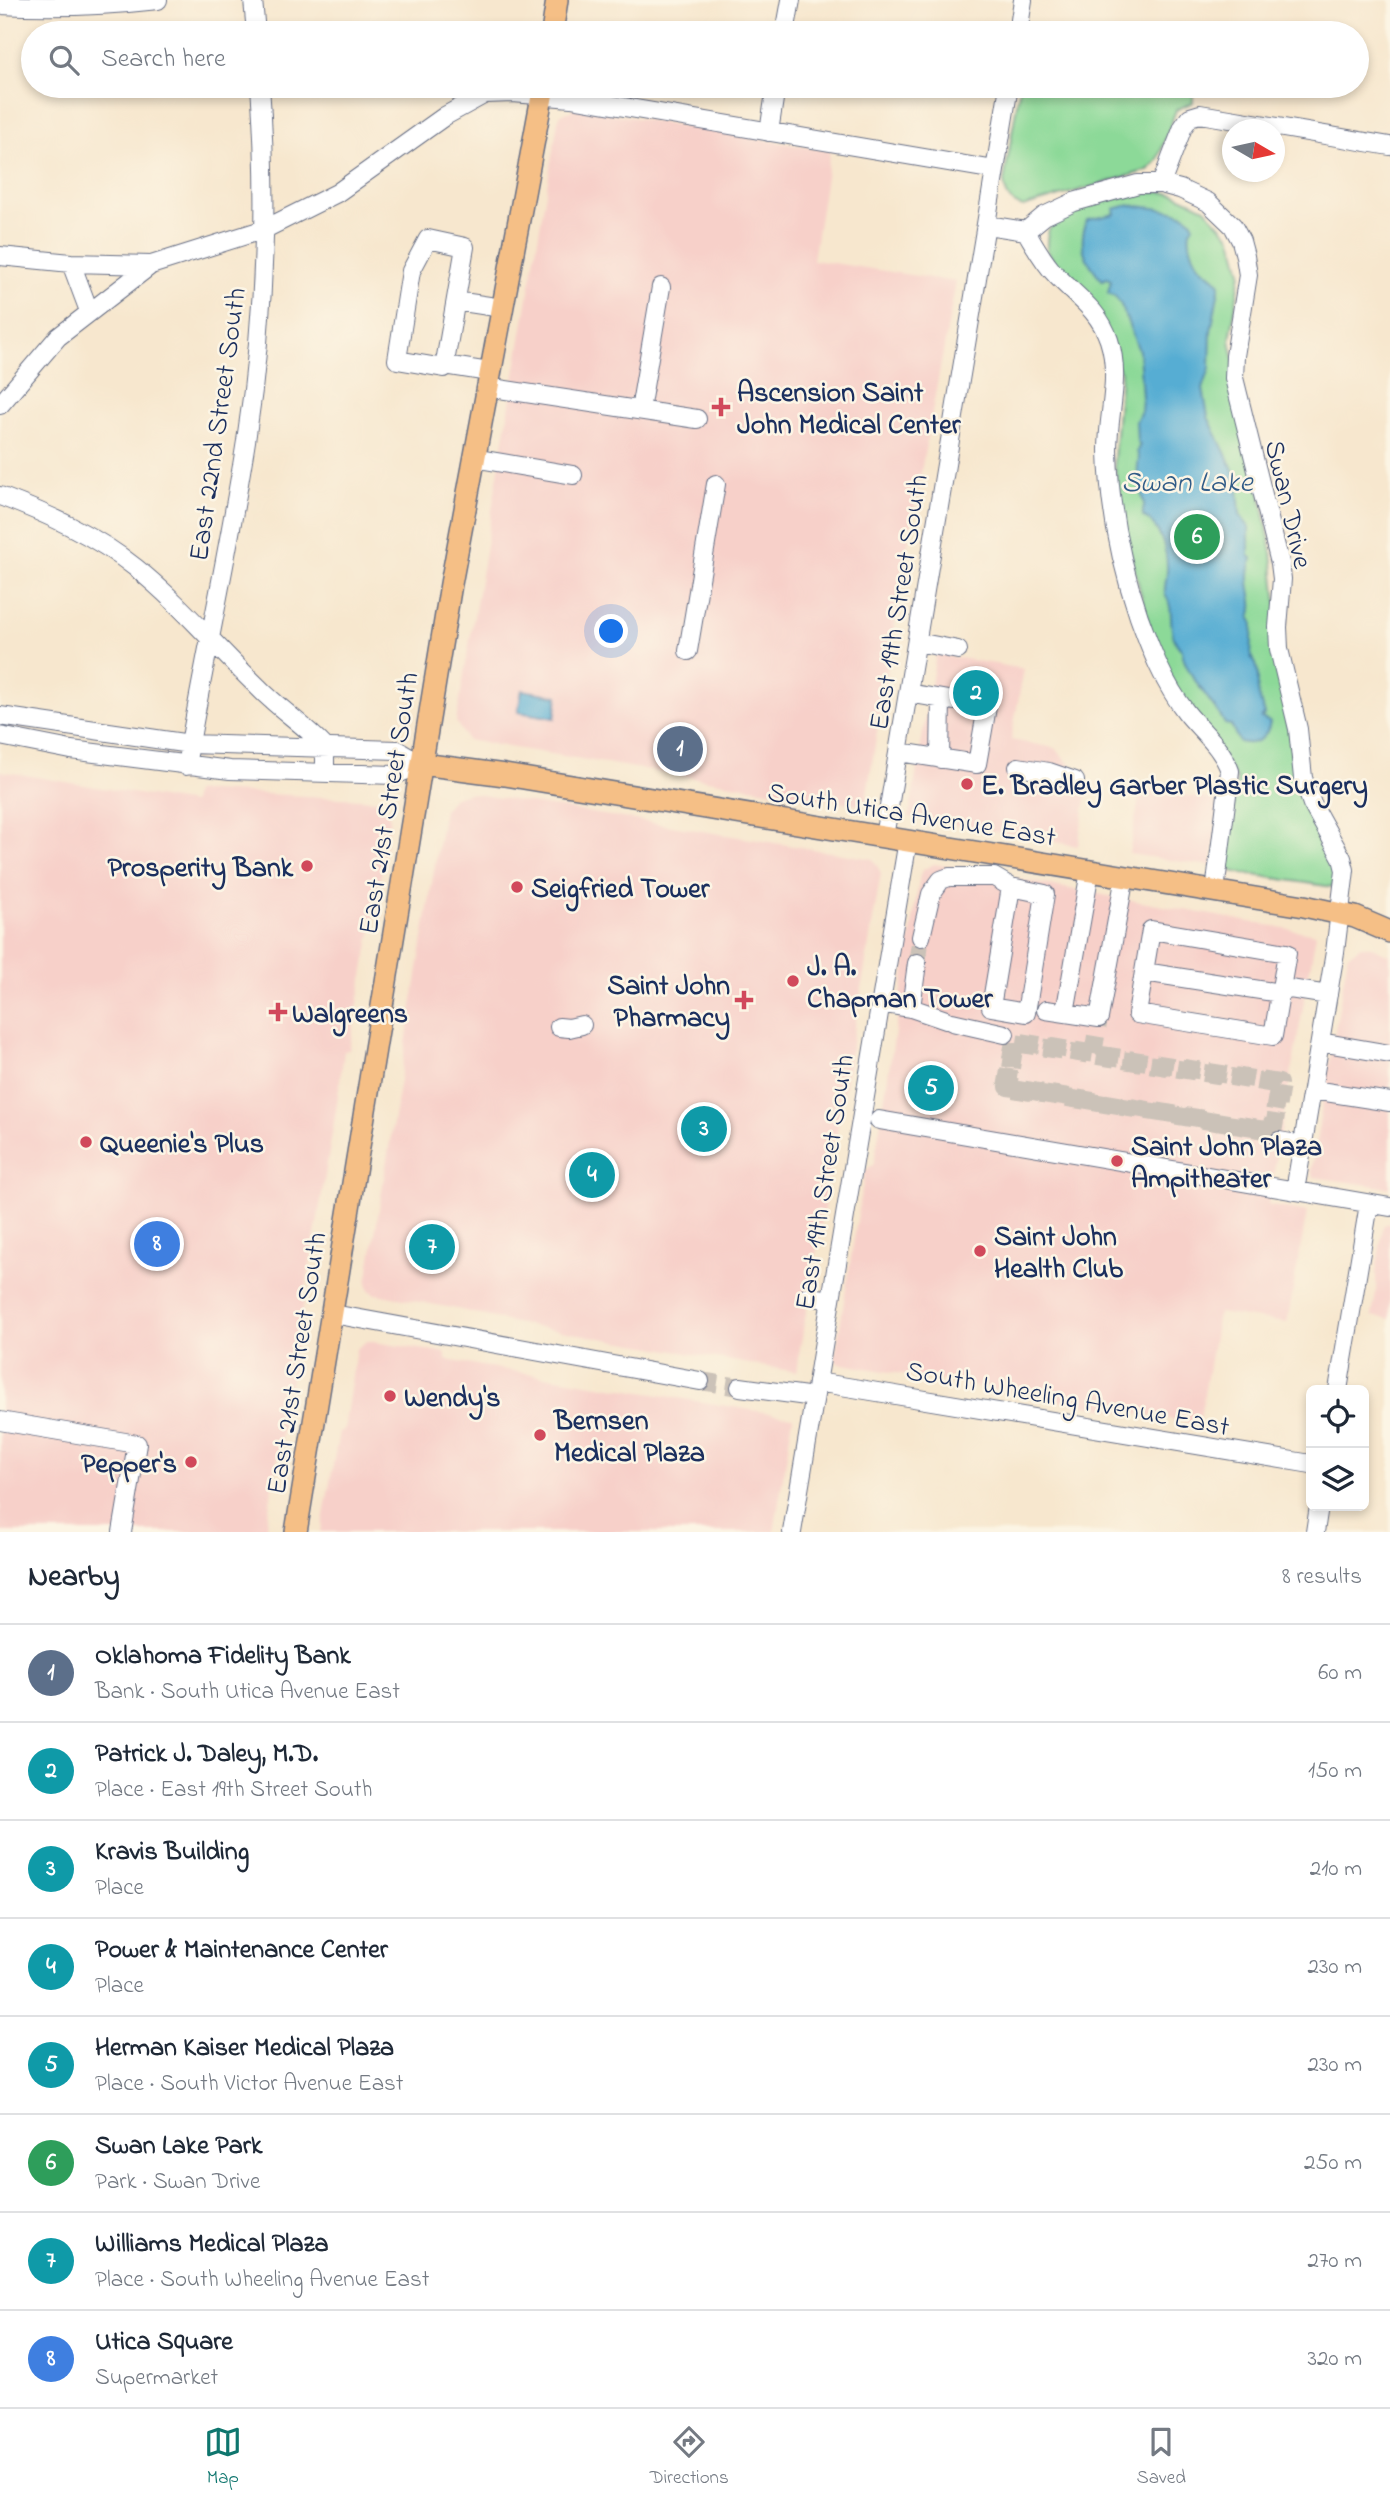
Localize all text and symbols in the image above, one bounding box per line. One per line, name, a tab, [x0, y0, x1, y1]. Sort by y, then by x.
search box	[21, 21, 1369, 98]
icon: search	[45, 41, 83, 79]
text: Search here	[101, 41, 226, 79]
north arrow	[1222, 119, 1285, 182]
street label: East 22nd Street South	[180, 285, 259, 564]
place label: Ascension Saint John Medical Center	[737, 374, 962, 447]
marker: Ascension Saint John Medical Center	[711, 397, 731, 417]
street label: Swan Drive	[1252, 436, 1321, 574]
water label: Swan Lake	[1121, 462, 1254, 506]
street label: East 19th Street South	[860, 472, 941, 733]
pin: 6	[1174, 511, 1220, 563]
your location	[594, 614, 628, 648]
pin: 2	[953, 667, 999, 719]
street label: East 21st Street South	[349, 669, 431, 938]
pin: 1	[657, 723, 703, 775]
place label: E. Bradley Garber Plastic Surgery	[981, 767, 1368, 809]
street label: South Utica Avenue East	[764, 773, 1059, 859]
marker: E. Bradley Garber Plastic Surgery	[959, 776, 975, 792]
place label: Prosperity Bank	[107, 849, 294, 890]
marker: Prosperity Bank	[299, 858, 315, 874]
place label: Seigfried Tower	[531, 870, 711, 912]
marker: Seigfried Tower	[509, 879, 525, 895]
place label: J. A. Chapman Tower	[807, 948, 994, 1021]
place label: Saint John Pharmacy	[607, 967, 730, 1040]
marker: J. A. Chapman Tower	[785, 973, 801, 989]
marker: Saint John Pharmacy	[736, 992, 752, 1008]
place label: Walgreens	[292, 995, 408, 1037]
marker: Walgreens	[270, 1004, 286, 1020]
street label: East 19th Street South	[786, 1052, 867, 1313]
pin: 5	[908, 1062, 954, 1114]
pin: 3	[681, 1103, 727, 1155]
place label: Queenie's Plus	[100, 1125, 264, 1166]
place label: Saint John Plaza Ampitheater	[1131, 1128, 1322, 1201]
marker: Queenie's Plus	[78, 1134, 94, 1150]
pin: 4	[569, 1149, 615, 1201]
marker: Saint John Plaza Ampitheater	[1109, 1153, 1125, 1169]
pin: 8	[134, 1218, 180, 1270]
place label: Saint John Health Club	[994, 1218, 1123, 1291]
pin: 7	[409, 1221, 455, 1273]
street label: East 21st Street South	[257, 1229, 339, 1498]
marker: Saint John Health Club	[972, 1243, 988, 1259]
street label: South Wheeling Avenue East	[902, 1352, 1232, 1449]
place label: Wendy's	[404, 1379, 501, 1420]
map controls	[1306, 1385, 1369, 1511]
button: locate	[1306, 1385, 1369, 1448]
marker: Wendy's	[382, 1388, 398, 1404]
place label: Bernsen Medical Plaza	[552, 1402, 705, 1475]
marker: Bernsen Medical Plaza	[532, 1427, 548, 1443]
place label: Pepper's	[81, 1445, 177, 1486]
button: layers	[1306, 1448, 1369, 1511]
marker: Pepper's	[183, 1454, 199, 1470]
text: Nearby	[28, 1556, 120, 1600]
text: 8 results	[1282, 1561, 1362, 1594]
text: Oklahoma Fidelity Bank	[95, 1638, 351, 1676]
text: 1	[47, 1657, 55, 1690]
text: 60 m	[1318, 1657, 1362, 1690]
text: Bank · South Utica Avenue East	[95, 1676, 400, 1709]
text: Patrick J. Daley, M.D.	[95, 1736, 318, 1774]
text: 2	[45, 1755, 57, 1788]
text: 150 m	[1308, 1755, 1362, 1788]
text: Place · East 19th Street South	[95, 1774, 373, 1807]
text: Kravis Building	[95, 1834, 249, 1872]
text: 3	[46, 1853, 56, 1886]
text: 210 m	[1310, 1853, 1362, 1886]
text: Place	[95, 1872, 144, 1905]
text: Power & Maintenance Center	[95, 1932, 388, 1970]
text: 4	[46, 1951, 56, 1984]
text: 230 m	[1308, 1951, 1362, 1984]
text: Place	[95, 1970, 144, 2003]
text: Herman Kaiser Medical Plaza	[95, 2030, 394, 2068]
text: 5	[44, 2049, 58, 2082]
text: 230 m	[1308, 2049, 1362, 2082]
text: Place · South Victor Avenue East	[95, 2068, 404, 2101]
text: Swan Lake Park	[95, 2128, 262, 2166]
text: 6	[46, 2147, 56, 2180]
text: 250 m	[1304, 2147, 1362, 2180]
text: Park · Swan Drive	[95, 2166, 260, 2199]
text: Williams Medical Plaza	[95, 2226, 329, 2264]
text: 7	[46, 2245, 56, 2278]
text: 270 m	[1308, 2245, 1362, 2278]
text: Place · South Wheeling Avenue East	[95, 2264, 429, 2297]
text: Utica Square	[95, 2324, 233, 2362]
text: 8	[47, 2343, 55, 2376]
text: 320 m	[1308, 2343, 1362, 2376]
text: Supermarket	[95, 2362, 218, 2395]
tab: Map	[204, 2423, 242, 2492]
tab: Directions	[650, 2423, 729, 2492]
tab: Saved	[1137, 2423, 1186, 2492]

